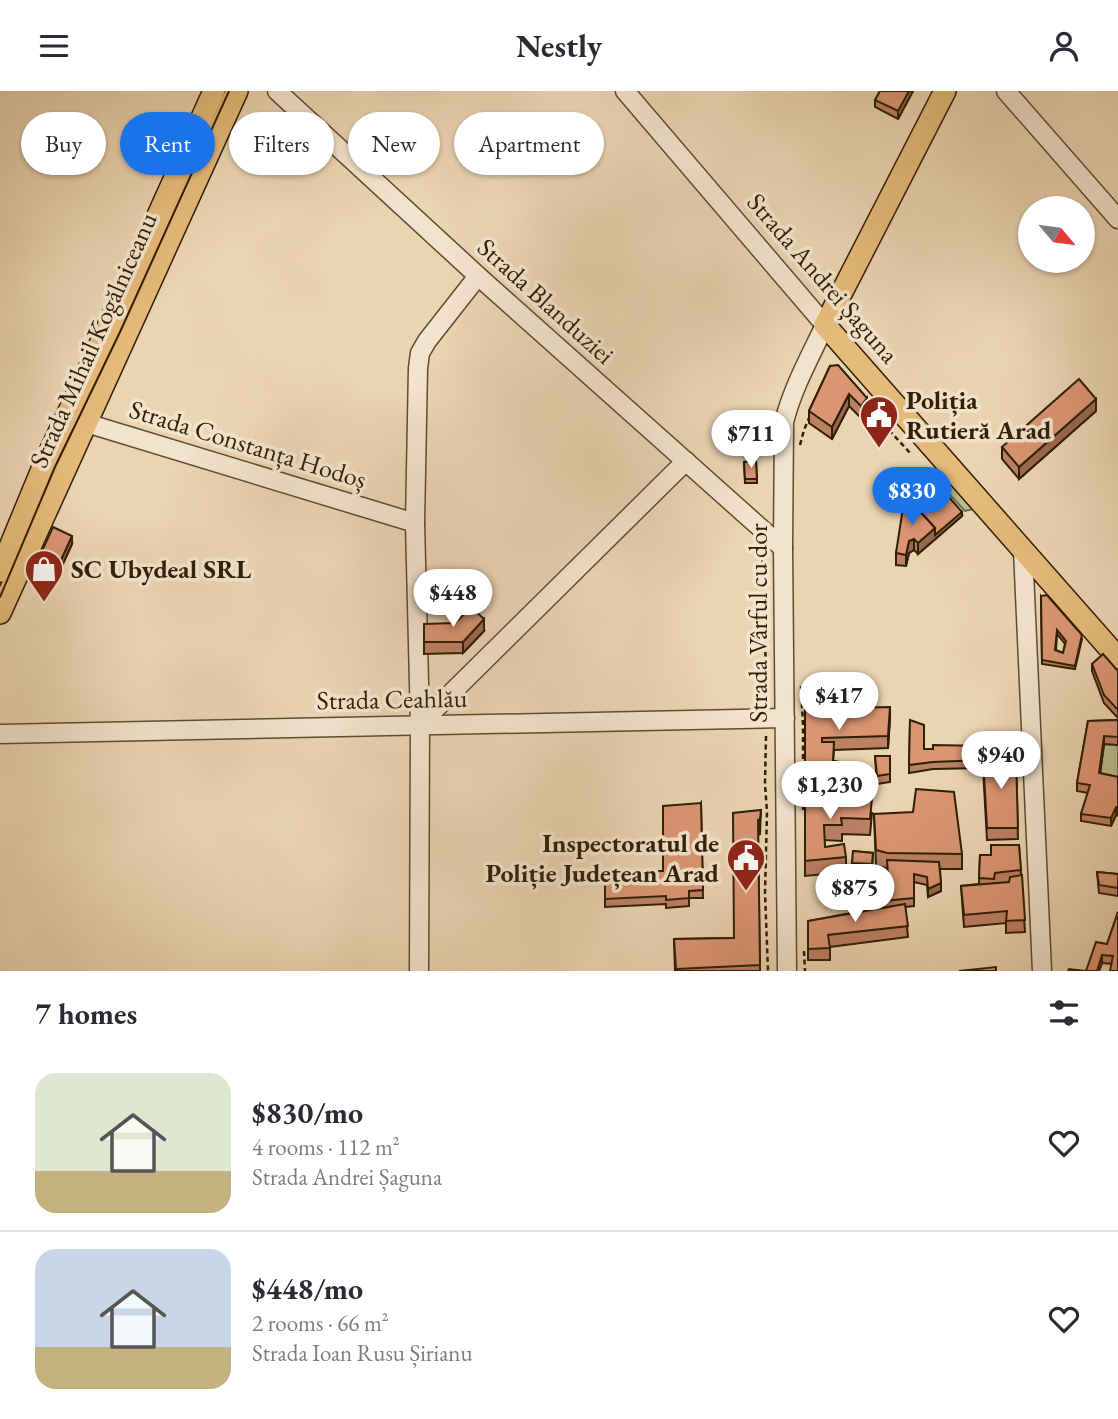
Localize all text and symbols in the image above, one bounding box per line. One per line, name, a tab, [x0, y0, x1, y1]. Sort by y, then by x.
text: Nestly	[516, 25, 602, 67]
icon: menu	[35, 27, 73, 65]
icon: person	[1045, 27, 1083, 65]
chip: Buy	[21, 112, 106, 175]
chip: Rent	[120, 112, 215, 175]
chip: Filters	[229, 112, 334, 175]
chip: New	[348, 112, 440, 175]
chip: Apartment	[454, 112, 604, 175]
street label: Strada Andrei Șaguna	[740, 186, 907, 371]
north arrow	[1018, 196, 1096, 273]
map controls	[1018, 196, 1095, 273]
street label: Strada Mihail Kogălniceanu	[21, 207, 165, 473]
street label: Strada Blanduziei	[470, 230, 622, 372]
place label: Poliția Rutieră Arad	[906, 383, 1052, 447]
street label: Strada Constanța Hodoș	[125, 392, 371, 496]
public building icon: Poliția Rutieră Arad	[858, 394, 900, 449]
pin: $711	[710, 411, 792, 470]
text: $711	[727, 418, 775, 448]
pin: $830	[871, 467, 953, 527]
text: $830	[888, 475, 936, 505]
street label: Strada Vârful cu dor	[741, 523, 775, 723]
shop icon: SC Ubydeal SRL	[23, 548, 65, 603]
place label: SC Ubydeal SRL	[71, 552, 252, 586]
pin: $448	[412, 569, 494, 629]
text: $448	[429, 577, 477, 607]
pin: $417	[798, 673, 880, 732]
text: $417	[815, 680, 863, 710]
street label: Strada Ceahlău	[316, 681, 468, 717]
pin: $940	[960, 731, 1042, 791]
text: $940	[977, 739, 1025, 769]
pin: $1,230	[773, 761, 887, 821]
text: $1,230	[798, 769, 862, 799]
place label: Inspectoratul de Poliție Județean Arad	[486, 826, 720, 890]
public building icon: Inspectoratul de Poliție Județean Arad	[725, 837, 767, 892]
pin: $875	[814, 865, 896, 924]
text: $875	[831, 872, 879, 902]
text: 7 homes	[35, 994, 137, 1033]
icon: filters	[1045, 994, 1083, 1032]
text: $830/mo	[252, 1093, 363, 1132]
icon: home	[91, 1101, 175, 1185]
icon: heart	[1045, 1124, 1083, 1162]
text: 4 rooms · 112 m²	[252, 1132, 400, 1162]
text: Strada Andrei Șaguna	[252, 1162, 442, 1192]
text: $448/mo	[252, 1269, 363, 1308]
icon: home	[91, 1277, 175, 1361]
icon: heart	[1045, 1300, 1083, 1338]
text: 2 rooms · 66 m²	[252, 1308, 389, 1338]
text: Strada Ioan Rusu Șirianu	[252, 1338, 473, 1368]

